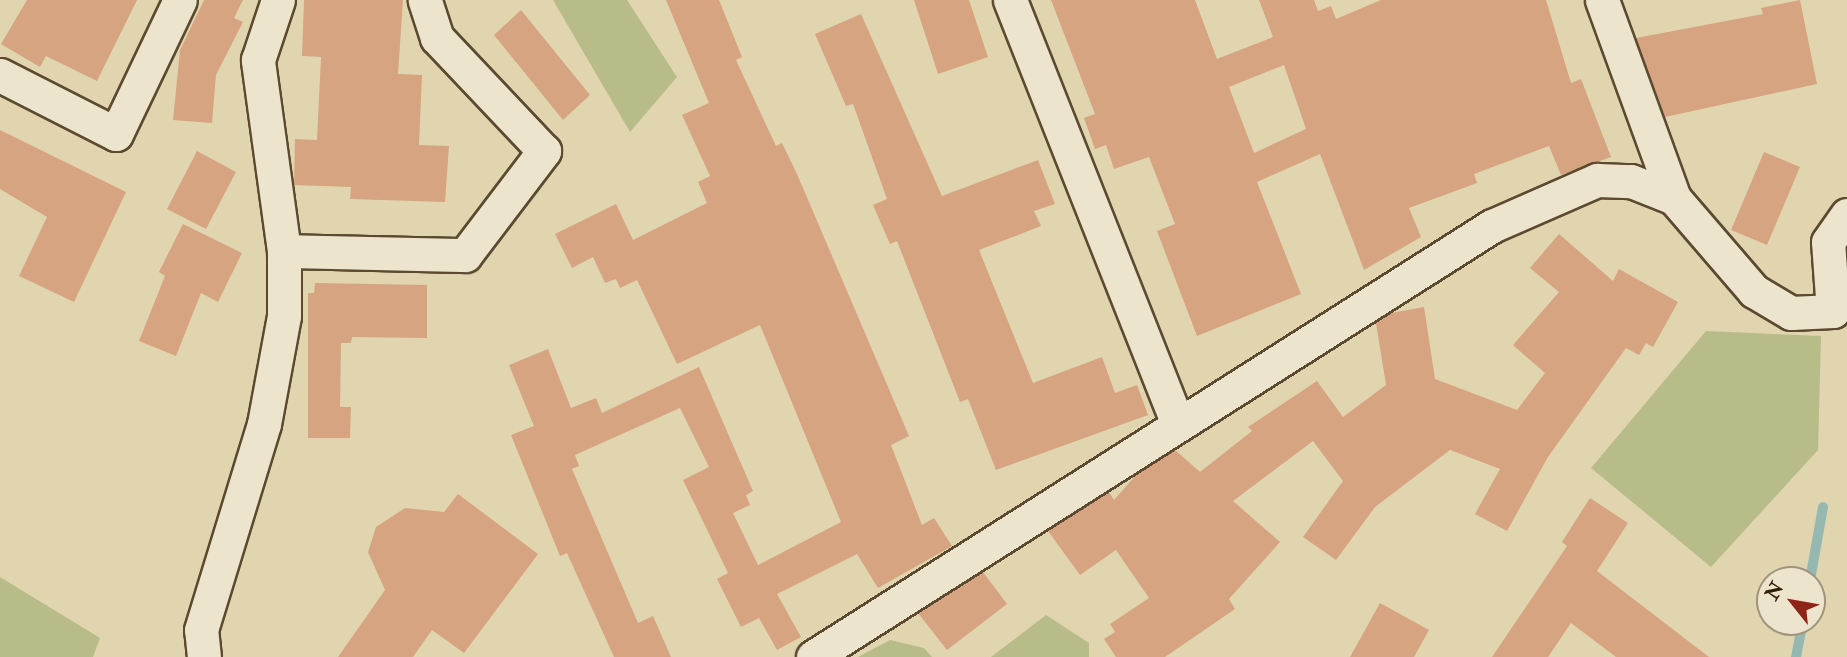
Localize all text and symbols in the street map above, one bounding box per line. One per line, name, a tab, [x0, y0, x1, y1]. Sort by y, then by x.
north arrow	[1756, 566, 1826, 636]
text: N	[1760, 578, 1789, 605]

